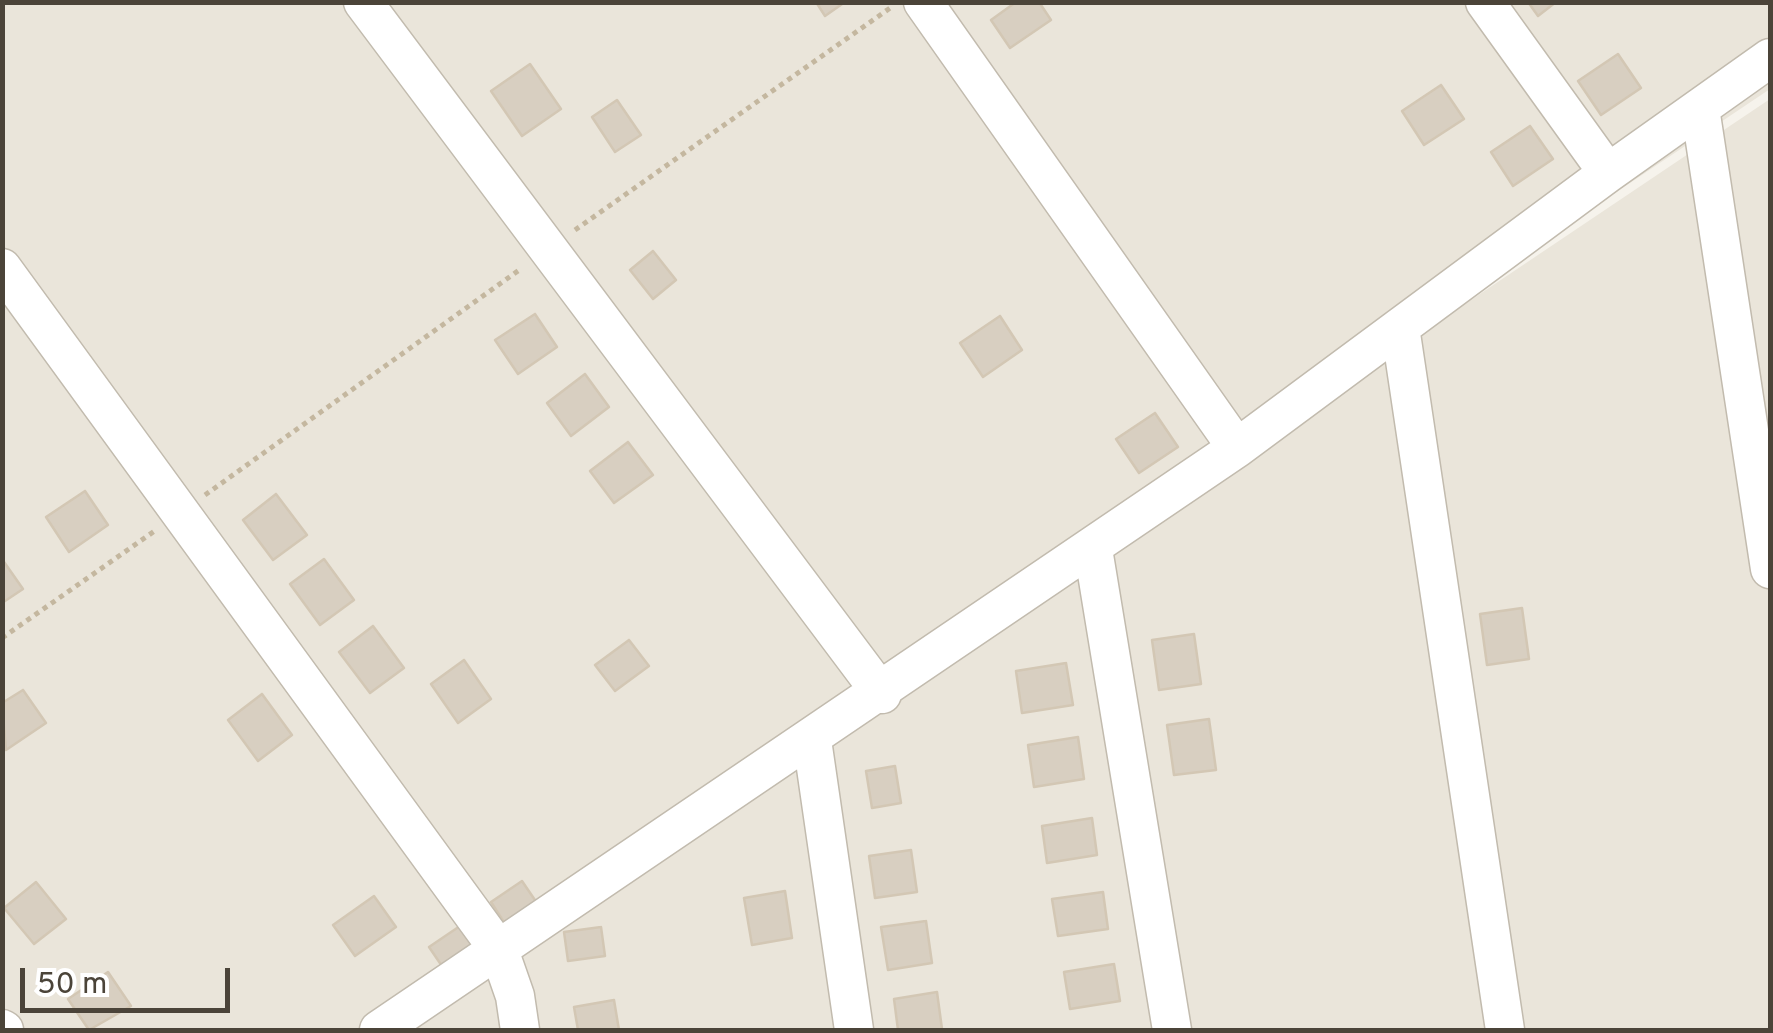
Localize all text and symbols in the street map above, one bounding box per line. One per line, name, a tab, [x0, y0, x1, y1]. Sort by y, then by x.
scale bar	[25, 948, 235, 1010]
text: 50 m	[37, 967, 107, 1004]

